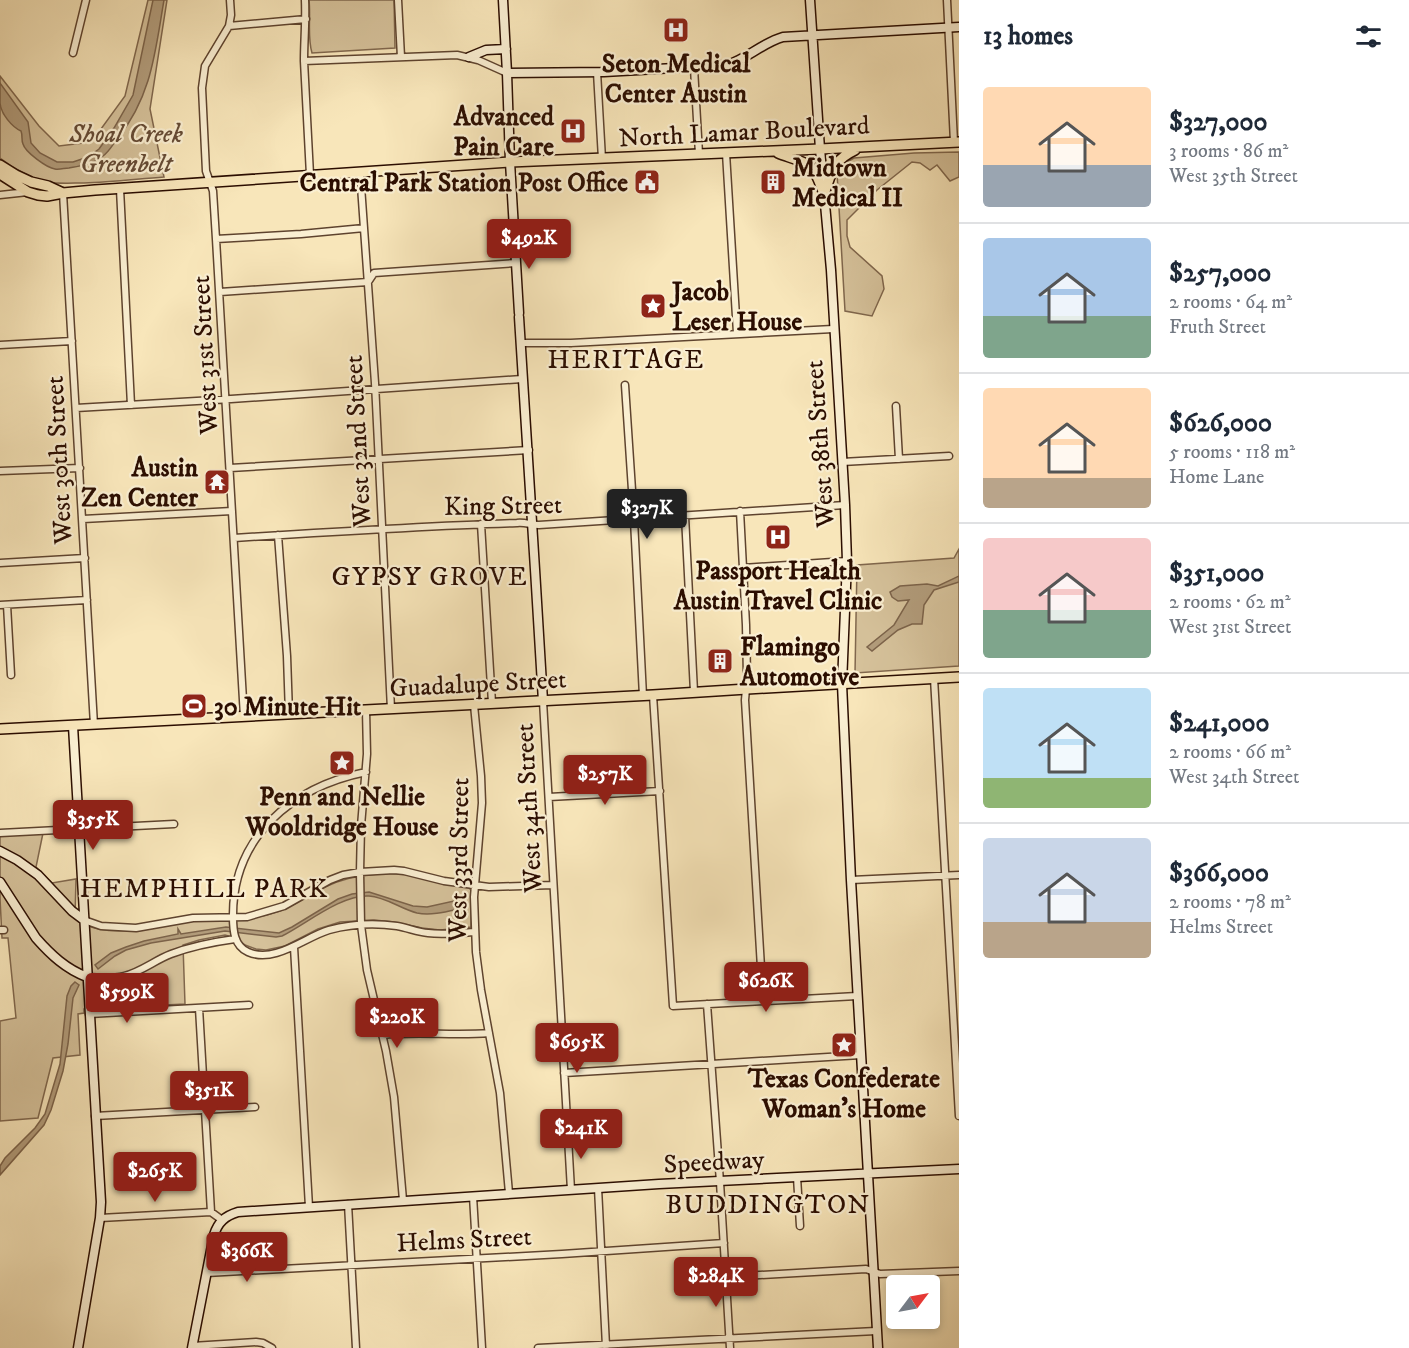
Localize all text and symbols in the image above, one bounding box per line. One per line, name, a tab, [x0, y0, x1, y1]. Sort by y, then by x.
hospital icon: Seton Medical Center Austin	[661, 15, 691, 45]
text: 13 homes	[983, 20, 1073, 53]
icon: filters	[1352, 20, 1385, 53]
place label: Seton Medical Center Austin	[602, 48, 751, 111]
place label: Advanced Pain Care	[453, 101, 555, 164]
text: $327,000	[1169, 106, 1268, 139]
street label: North Lamar Boulevard	[618, 109, 870, 156]
icon: home	[1031, 111, 1103, 183]
hospital icon: Advanced Pain Care	[558, 116, 588, 146]
park label: Shoal Creek Greenbelt	[68, 118, 183, 181]
text: 3 rooms · 86 m²	[1169, 139, 1288, 164]
place label: Midtown Medical II	[792, 152, 903, 215]
text: West 35th Street	[1169, 164, 1298, 189]
place label: Central Park Station Post Office	[300, 167, 628, 200]
public building icon: Central Park Station Post Office	[632, 167, 662, 197]
building icon: Midtown Medical II	[758, 167, 788, 197]
pin: $492K	[487, 219, 571, 270]
text: $492K	[501, 226, 557, 251]
text: $257,000	[1169, 257, 1271, 290]
icon: home	[1031, 262, 1103, 334]
street label: West 31st Street	[185, 275, 226, 436]
place label: Jacob Leser House	[669, 276, 803, 339]
text: 2 rooms · 64 m²	[1169, 290, 1292, 315]
place icon: Jacob Leser House	[638, 291, 668, 321]
text: Fruth Street	[1169, 315, 1266, 340]
district label: HERITAGE	[547, 343, 705, 377]
street label: West 32nd Street	[338, 354, 380, 529]
street label: West 38th Street	[798, 359, 843, 530]
street label: West 30th Street	[39, 375, 80, 546]
text: $626,000	[1169, 407, 1272, 440]
icon: home	[1031, 412, 1103, 484]
text: 5 rooms · 118 m²	[1169, 440, 1295, 465]
place label: Austin Zen Center	[81, 452, 198, 515]
text: Home Lane	[1169, 465, 1264, 490]
temple icon: Austin Zen Center	[202, 467, 232, 497]
street label: King Street	[444, 489, 562, 524]
pin: $327K	[605, 489, 689, 540]
text: $327K	[621, 496, 673, 521]
hospital icon: Passport Health Austin Travel Clinic	[763, 522, 793, 552]
place label: Passport Health Austin Travel Clinic	[673, 555, 882, 618]
text: $351,000	[1169, 557, 1264, 590]
district label: GYPSY GROVE	[332, 560, 528, 594]
icon: home	[1031, 562, 1103, 634]
text: 2 rooms · 62 m²	[1169, 590, 1291, 615]
text: West 31st Street	[1169, 615, 1292, 640]
place label: Flamingo Automotive	[739, 631, 860, 694]
building icon: Flamingo Automotive	[705, 646, 735, 676]
street label: Guadalupe Street	[389, 663, 567, 706]
sports icon: 30 Minute Hit	[179, 691, 209, 721]
place label: 30 Minute Hit	[214, 691, 362, 724]
text: $241,000	[1169, 707, 1269, 740]
icon: home	[1031, 712, 1103, 784]
street label: West 34th Street	[509, 722, 550, 894]
text: 2 rooms · 66 m²	[1169, 740, 1291, 765]
place icon: Penn and Nellie Wooldridge House	[327, 748, 357, 778]
pin: $257K	[563, 755, 647, 806]
text: $257K	[577, 762, 633, 787]
text: West 34th Street	[1169, 765, 1299, 790]
street label: West 33rd Street	[442, 777, 477, 944]
place label: Penn and Nellie Wooldridge House	[245, 781, 439, 844]
pin: $355K	[51, 800, 135, 851]
text: $355K	[67, 807, 119, 832]
text: $366,000	[1169, 857, 1269, 890]
icon: home	[1031, 862, 1103, 934]
district label: HEMPHILL PARK	[79, 872, 329, 906]
text: 2 rooms · 78 m²	[1169, 890, 1291, 915]
text: Helms Street	[1169, 915, 1273, 940]
pin: $626K	[724, 962, 808, 1013]
text: $626K	[738, 969, 794, 994]
pin: $599K	[85, 973, 169, 1024]
text: $599K	[100, 980, 154, 1005]
pin: $220K	[355, 998, 439, 1049]
text: $220K	[369, 1005, 425, 1030]
pin: $695K	[535, 1023, 619, 1074]
text: $695K	[549, 1030, 605, 1055]
place icon: Texas Confederate Woman's Home	[829, 1030, 859, 1060]
place label: Texas Confederate Woman's Home	[747, 1063, 940, 1126]
pin: $351K	[167, 1071, 251, 1122]
text: $351K	[184, 1078, 234, 1103]
pin: $241K	[539, 1109, 623, 1160]
text: $241K	[554, 1116, 608, 1141]
street label: Speedway	[663, 1143, 766, 1182]
pin: $265K	[113, 1152, 197, 1203]
text: $265K	[127, 1159, 183, 1184]
district label: BUDDINGTON	[665, 1188, 871, 1222]
street label: Helms Street	[396, 1220, 533, 1261]
pin: $366K	[205, 1232, 289, 1283]
text: $366K	[220, 1239, 274, 1264]
pin: $284K	[674, 1257, 758, 1308]
text: $284K	[688, 1264, 744, 1289]
north arrow	[886, 1275, 940, 1329]
map controls	[886, 1275, 940, 1329]

